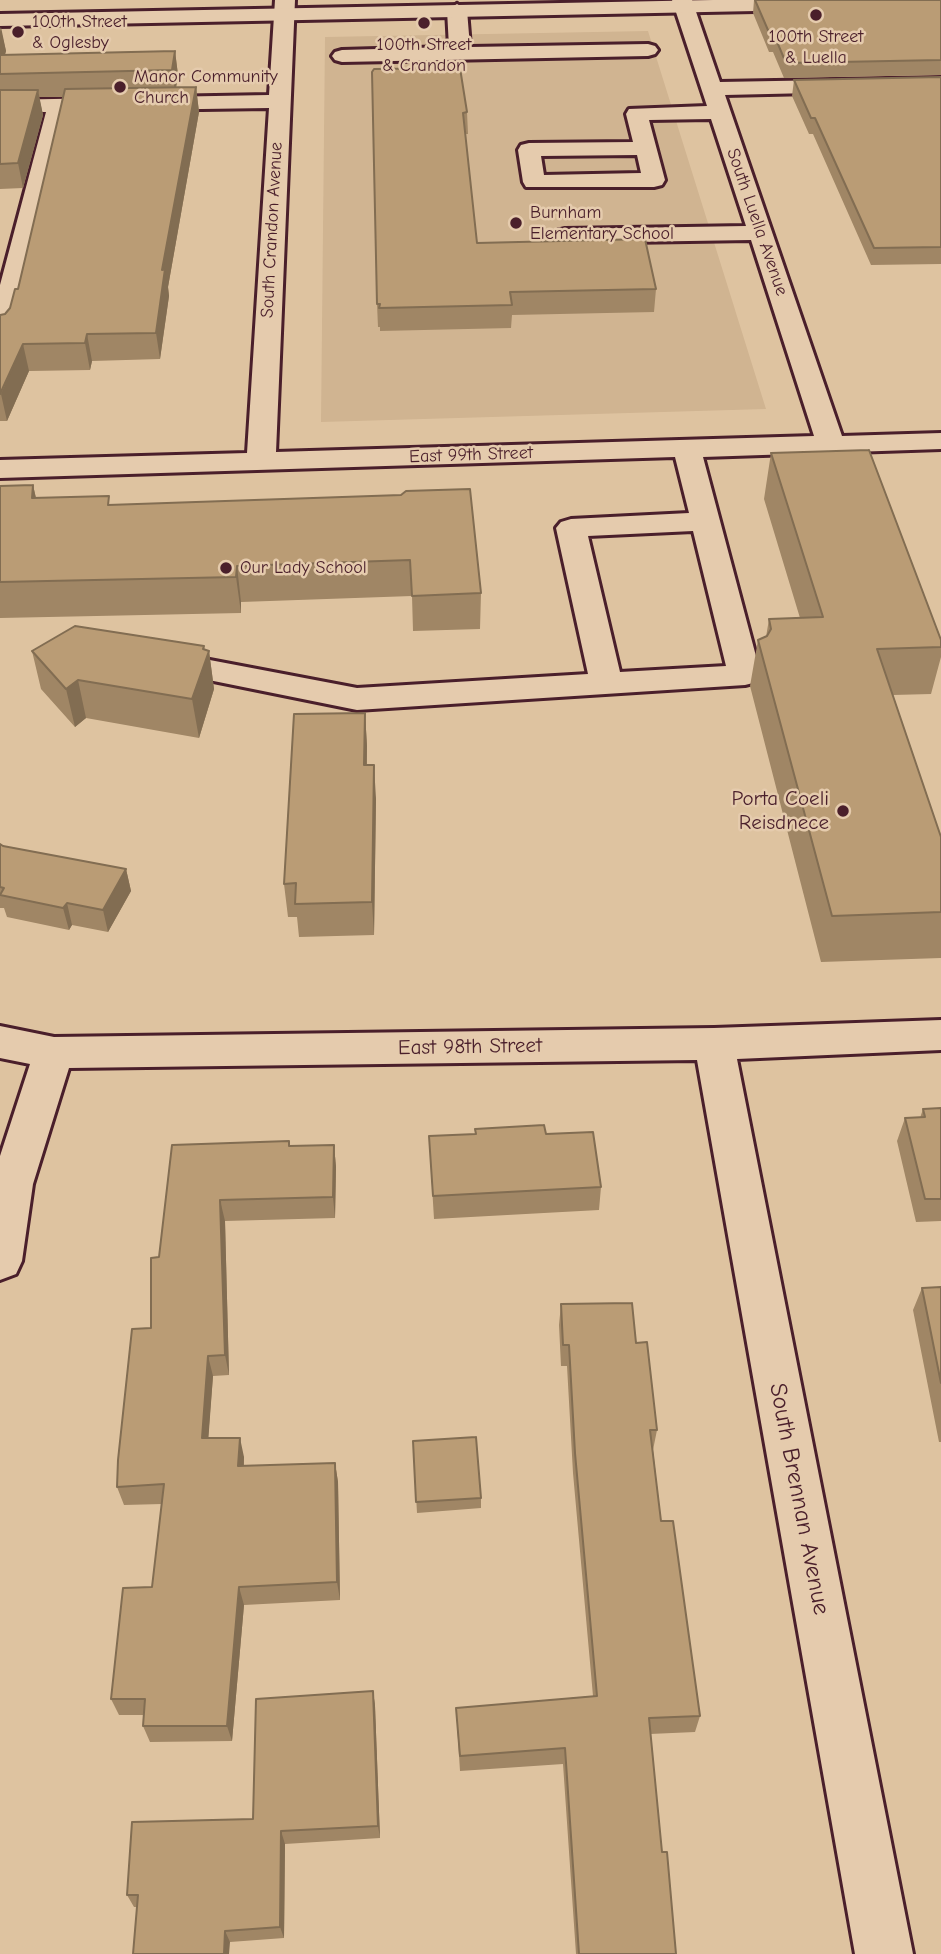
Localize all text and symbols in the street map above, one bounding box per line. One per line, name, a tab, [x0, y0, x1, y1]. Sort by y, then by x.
marker: 100th Street & Luella	[808, 7, 824, 23]
place label: 100th Street & Oglesby	[32, 11, 127, 54]
marker: 100th Street & Crandon	[416, 15, 432, 31]
marker: 100th Street & Oglesby	[10, 24, 26, 40]
place label: 100th Street & Luella	[769, 26, 863, 68]
place label: 100th Street & Crandon	[377, 34, 471, 76]
place label: Manor Community Church	[134, 66, 278, 108]
marker: Manor Community Church	[112, 79, 128, 95]
street label: South Crandon Avenue	[257, 141, 287, 319]
street label: South Luella Avenue	[722, 145, 792, 299]
place label: Burnham Elementary School	[530, 202, 674, 244]
marker: Burnham Elementary School	[508, 215, 524, 231]
street label: East 99th Street	[409, 442, 533, 468]
place label: Our Lady School	[240, 557, 367, 579]
marker: Our Lady School	[218, 560, 234, 576]
place label: Porta Coeli Reisdnece	[732, 786, 829, 836]
marker: Porta Coeli Reisdnece	[835, 803, 851, 819]
street label: East 98th Street	[398, 1033, 542, 1061]
street label: South Brennan Avenue	[762, 1381, 836, 1617]

